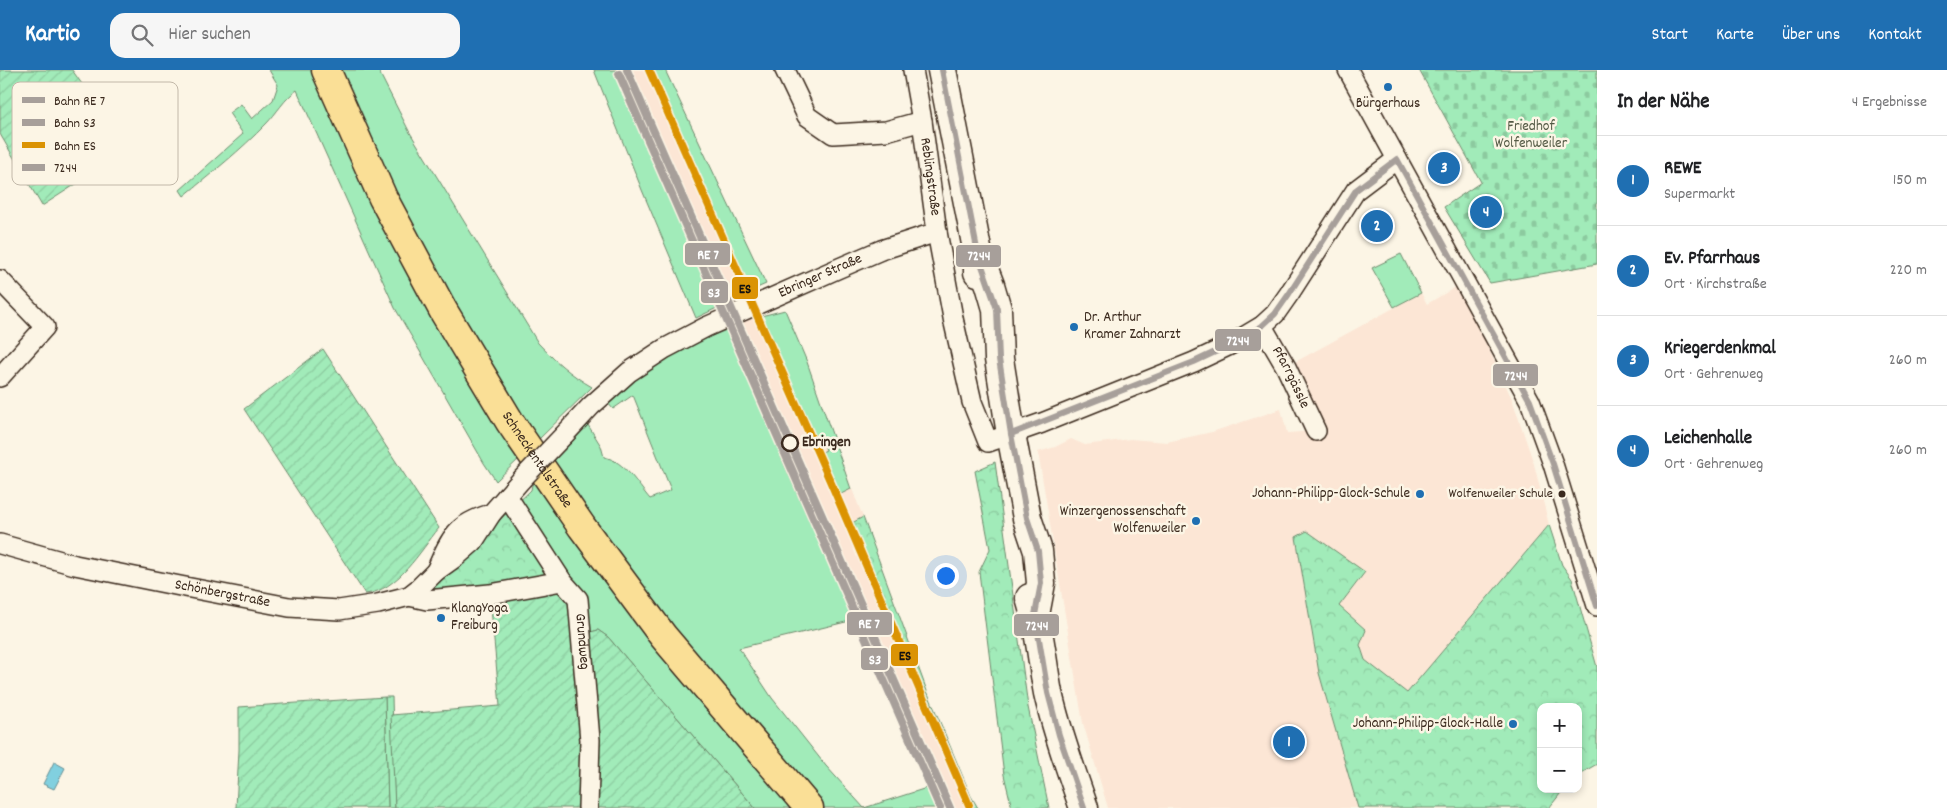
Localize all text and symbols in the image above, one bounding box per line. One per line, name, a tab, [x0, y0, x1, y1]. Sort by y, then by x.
search box	[110, 13, 460, 58]
text: Kartio	[25, 18, 80, 52]
icon: search	[128, 21, 156, 49]
text: Hier suchen	[168, 22, 251, 49]
text: Start	[1652, 23, 1688, 48]
text: Karte	[1716, 23, 1754, 48]
text: Über uns	[1782, 23, 1840, 48]
text: Kontakt	[1868, 23, 1922, 48]
marker: Bürgerhaus	[1382, 81, 1394, 93]
legend	[12, 82, 178, 185]
text: In der Nähe	[1617, 88, 1709, 118]
text: 4 Ergebnisse	[1852, 91, 1927, 114]
text: Bahn RE 7	[54, 92, 105, 112]
place label: Bürgerhaus	[1356, 93, 1420, 115]
text: Bahn S3	[54, 114, 96, 134]
park label: Friedhof Wolfenweiler	[1495, 116, 1568, 155]
street label: Reblingstraße	[913, 136, 946, 217]
text: Bahn ES	[54, 137, 96, 157]
pin: 3	[1428, 149, 1460, 187]
text: REWE	[1664, 156, 1701, 183]
text: 7244	[54, 159, 77, 179]
text: 1	[1631, 169, 1635, 192]
text: 150 m	[1893, 169, 1927, 192]
text: Supermarkt	[1664, 183, 1735, 206]
pin: 4	[1470, 193, 1502, 231]
pin: 2	[1361, 207, 1393, 245]
line badge: RE 7	[684, 242, 731, 266]
line badge: 7244	[955, 244, 1002, 268]
text: RE 7	[697, 246, 720, 266]
text: Ev. Pfarrhaus	[1664, 246, 1760, 273]
text: 7244	[967, 247, 991, 267]
street label: Ebringer Straße	[775, 248, 866, 304]
text: 2	[1630, 259, 1637, 282]
text: 220 m	[1890, 259, 1927, 282]
text: Ort · Kirchstraße	[1664, 273, 1767, 296]
line badge: ES	[731, 276, 759, 300]
line badge: S3	[700, 280, 729, 304]
text: ES	[739, 280, 751, 300]
text: S3	[708, 284, 720, 304]
place label: Dr. Arthur Kramer Zahnarzt	[1084, 307, 1181, 346]
marker: Dr. Arthur Kramer Zahnarzt	[1068, 321, 1080, 333]
line badge: 7244	[1214, 328, 1262, 352]
text: 7244	[1226, 332, 1250, 352]
text: Kriegerdenkmal	[1664, 336, 1776, 363]
street label: Pfarrgässle	[1265, 342, 1315, 413]
text: 3	[1629, 349, 1637, 372]
text: 260 m	[1889, 349, 1927, 372]
line badge: 7244	[1492, 363, 1539, 387]
text: Ort · Gehrenweg	[1664, 363, 1763, 386]
text: 7244	[1504, 367, 1528, 387]
street label: Schneckentalstraße	[495, 407, 577, 513]
text: Leichenhalle	[1664, 426, 1752, 453]
place label: Ebringen	[802, 432, 851, 454]
marker: Ebringen	[781, 434, 799, 452]
text: 4	[1630, 439, 1636, 462]
text: 260 m	[1889, 439, 1927, 462]
text: Ort · Gehrenweg	[1664, 453, 1763, 476]
place label: Johann-Philipp-Glock-Schule	[1252, 483, 1410, 505]
place label: Wolfenweiler Schule	[1448, 484, 1553, 504]
marker: Johann-Philipp-Glock-Schule	[1414, 488, 1426, 500]
marker: Wolfenweiler Schule	[1557, 489, 1567, 499]
place label: Winzergenossenschaft Wolfenweiler	[1060, 501, 1186, 540]
marker: Winzergenossenschaft Wolfenweiler	[1190, 515, 1202, 527]
your location	[933, 563, 959, 589]
street label: Schönbergstraße	[173, 574, 272, 614]
place label: KlangYoga Freiburg	[451, 598, 509, 637]
line badge: RE 7	[846, 611, 893, 636]
marker: KlangYoga Freiburg	[435, 612, 447, 624]
street label: Grundweg	[568, 612, 595, 671]
line badge: 7244	[1013, 613, 1060, 637]
text: RE 7	[858, 615, 881, 635]
text: 7244	[1025, 617, 1049, 637]
line badge: ES	[890, 643, 919, 667]
line badge: S3	[860, 647, 889, 671]
text: ES	[899, 647, 911, 667]
text: S3	[869, 651, 881, 671]
map controls	[1537, 703, 1582, 793]
button: +	[1537, 703, 1582, 748]
place label: Johann-Philipp-Glock-Halle	[1353, 713, 1503, 735]
marker: Johann-Philipp-Glock-Halle	[1507, 718, 1519, 730]
pin: 1	[1273, 723, 1305, 761]
button: −	[1537, 748, 1582, 793]

